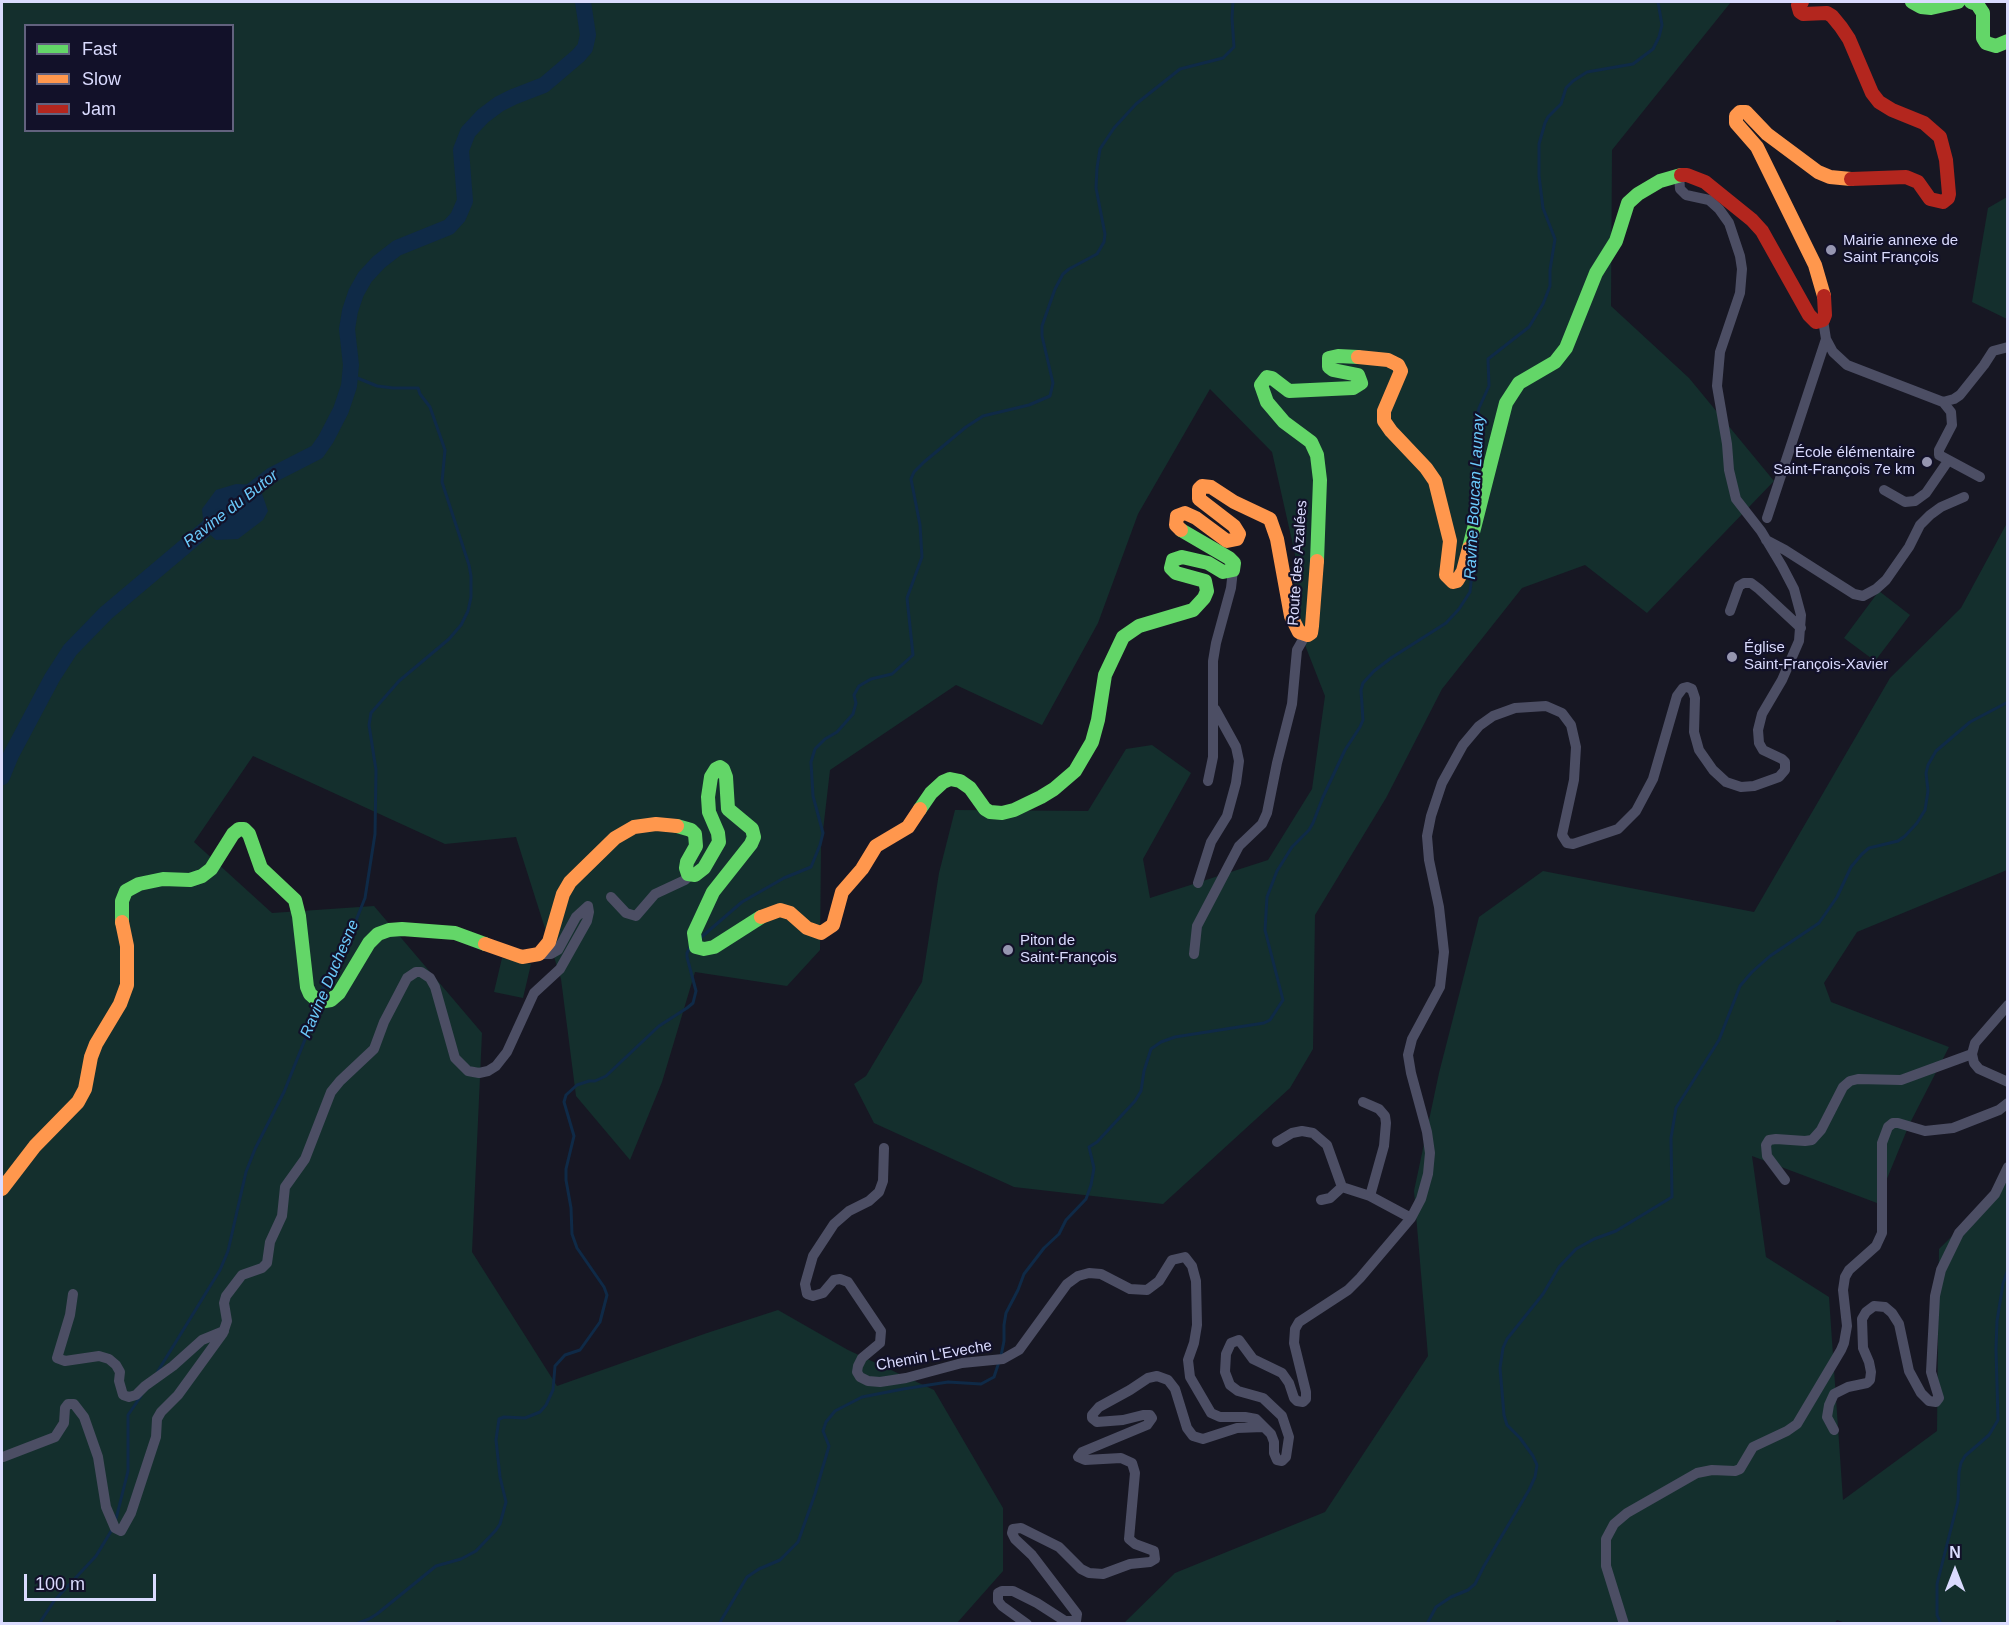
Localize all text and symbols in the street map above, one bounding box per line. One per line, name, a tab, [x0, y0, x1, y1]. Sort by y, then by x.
legend	[24, 24, 234, 132]
text: Fast	[82, 39, 117, 59]
text: Slow	[82, 69, 121, 89]
text: Jam	[82, 99, 116, 119]
place label: Mairie annexe de Saint François	[1843, 232, 1958, 267]
marker: Mairie annexe de Saint François	[1824, 243, 1838, 257]
water label: Ravine Boucan Launay	[1461, 414, 1489, 580]
place label: École élémentaire Saint-François 7e km	[1773, 444, 1915, 479]
marker: École élémentaire Saint-François 7e km	[1920, 455, 1934, 469]
water label: Ravine du Butor	[180, 466, 282, 552]
street label: Route des Azalées	[1285, 500, 1311, 626]
place label: Église Saint-François-Xavier	[1744, 639, 1888, 674]
marker: Église Saint-François-Xavier	[1725, 650, 1739, 664]
water label: Ravine Duchesne	[296, 917, 364, 1041]
place label: Piton de Saint-François	[1020, 932, 1117, 967]
marker: Piton de Saint-François	[1001, 943, 1015, 957]
street label: Chemin L'Eveche	[875, 1337, 993, 1375]
north arrow	[1925, 1541, 1985, 1601]
text: N	[1949, 1544, 1961, 1561]
scale bar	[27, 1562, 159, 1600]
text: 100 m	[35, 1574, 85, 1594]

